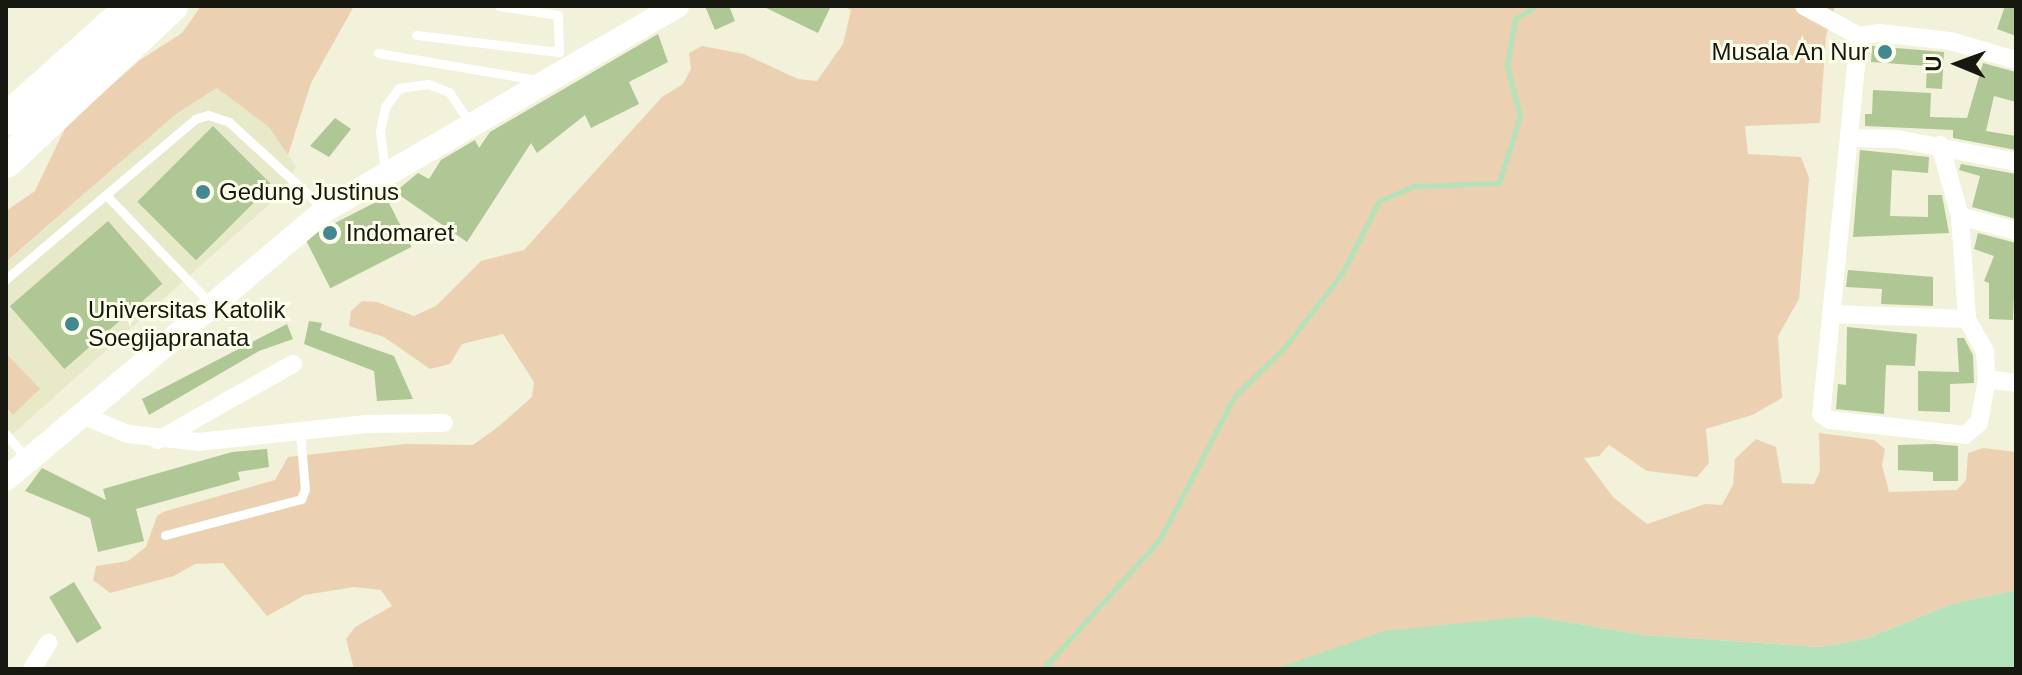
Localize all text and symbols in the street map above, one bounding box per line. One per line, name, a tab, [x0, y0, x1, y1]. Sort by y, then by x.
north arrow	[1918, 24, 1998, 104]
place label: Musala An Nur	[1710, 38, 1869, 66]
marker: Musala An Nur	[1876, 43, 1894, 61]
text: U	[1921, 55, 1946, 72]
place label: Gedung Justinus	[219, 178, 399, 206]
marker: Gedung Justinus	[194, 183, 212, 201]
place label: Indomaret	[346, 219, 454, 247]
marker: Indomaret	[321, 224, 339, 242]
place label: Universitas Katolik Soegijapranata	[88, 296, 285, 352]
marker: Universitas Katolik Soegijapranata	[63, 315, 81, 333]

